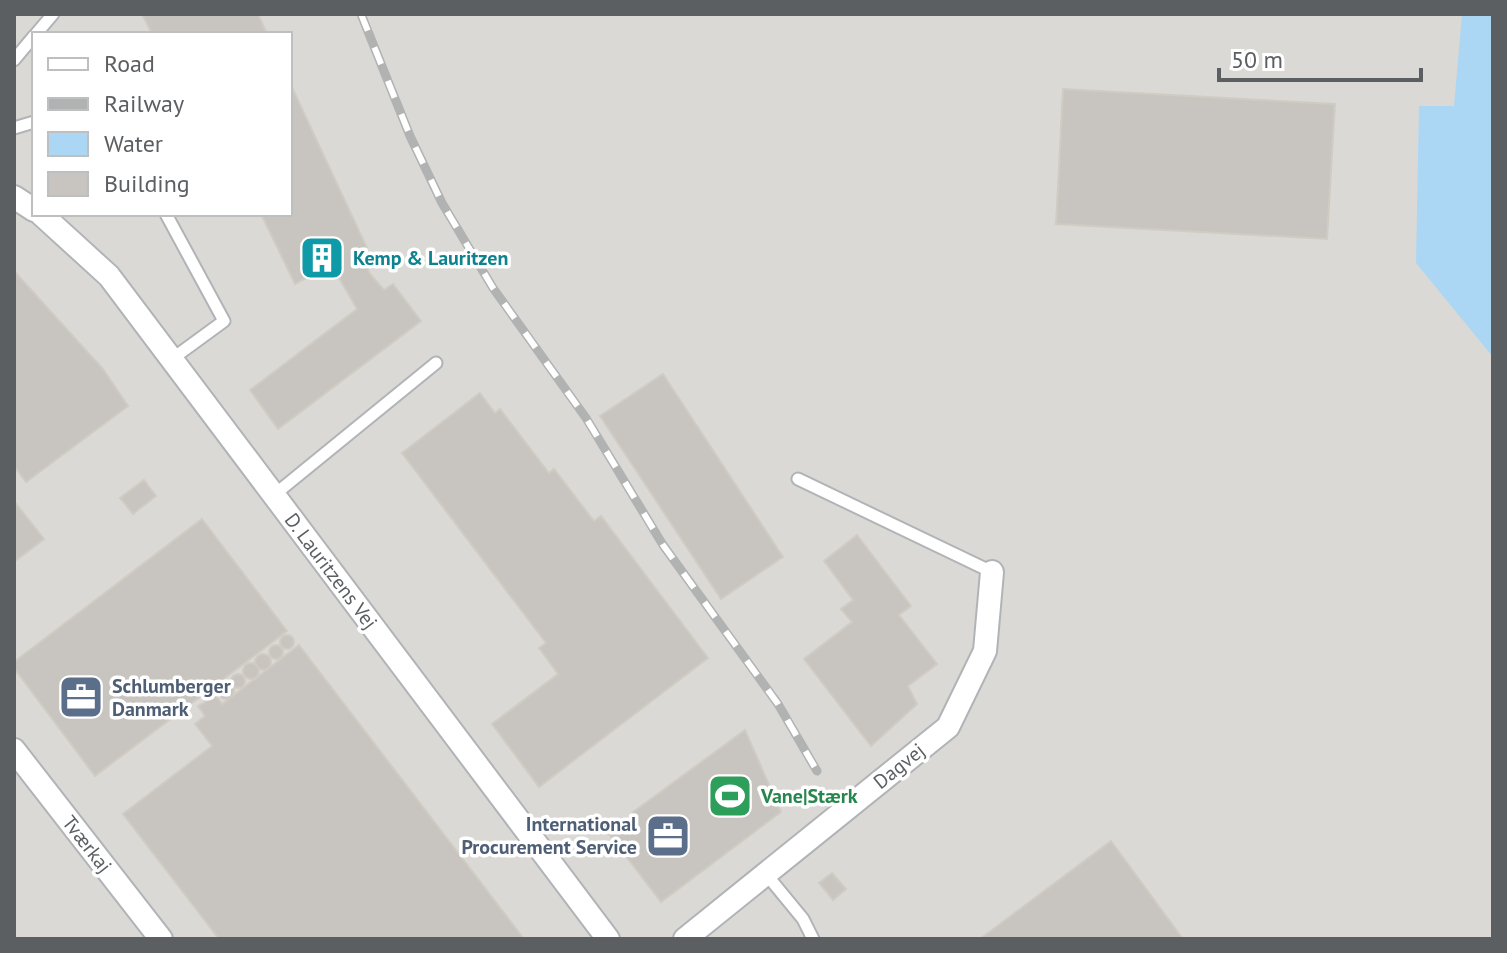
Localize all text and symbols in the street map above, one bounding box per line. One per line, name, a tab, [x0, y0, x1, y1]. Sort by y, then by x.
legend	[32, 32, 292, 216]
scale bar	[1219, 32, 1421, 82]
text: 50 m	[1231, 44, 1283, 75]
text: Road	[104, 48, 155, 79]
text: Railway	[104, 88, 184, 119]
text: Water	[104, 128, 163, 159]
text: Building	[104, 168, 190, 199]
building icon: Kemp & Lauritzen	[298, 234, 346, 282]
place label: Kemp & Lauritzen	[353, 245, 508, 271]
street label: D. Lauritzens Vej	[279, 508, 383, 634]
office icon: Schlumberger Danmark	[57, 673, 105, 721]
place label: Schlumberger Danmark	[112, 673, 231, 722]
street label: Dagvej	[868, 737, 930, 795]
sports icon: Vane|Stærk	[706, 772, 754, 820]
place label: Vane|Stærk	[760, 783, 858, 809]
street label: Tværkaj	[57, 810, 117, 878]
place label: International Procurement Service	[461, 811, 637, 860]
office icon: International Procurement Service	[644, 812, 692, 860]

